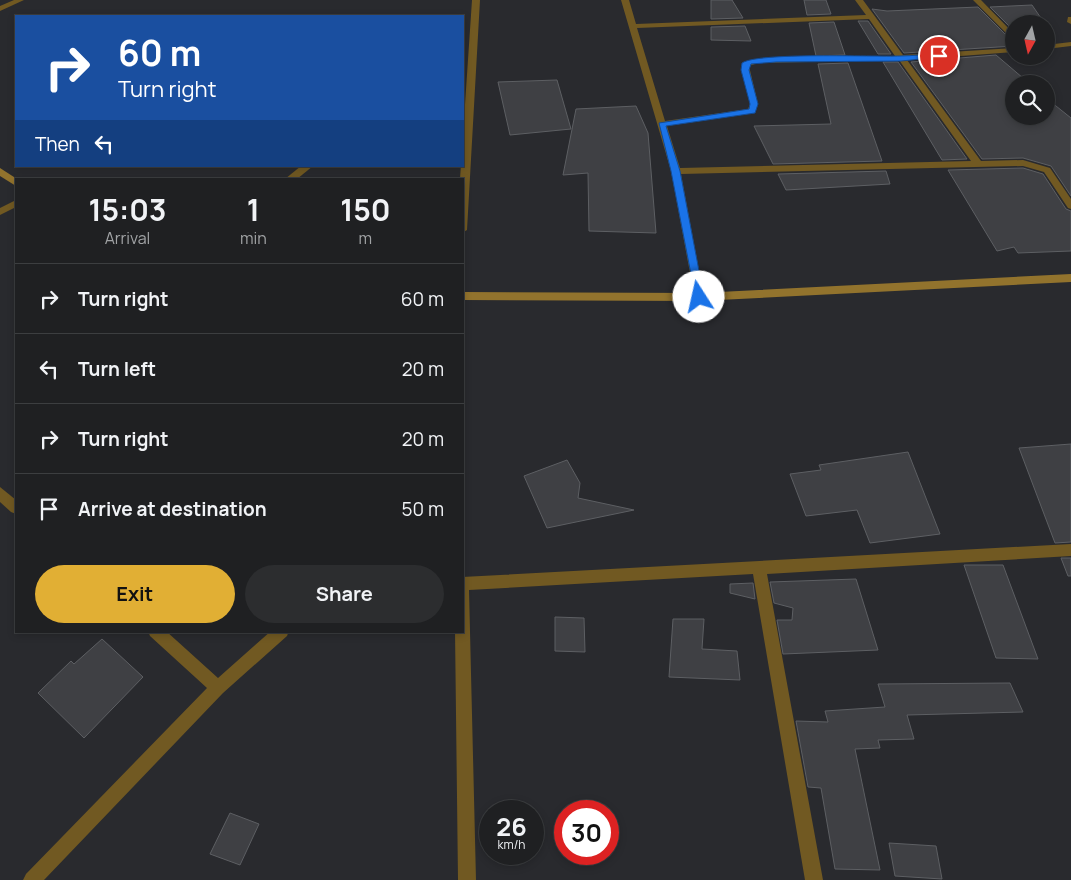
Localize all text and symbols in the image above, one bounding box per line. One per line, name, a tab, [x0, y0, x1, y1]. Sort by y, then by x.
north arrow	[1005, 15, 1055, 65]
map controls	[1005, 15, 1055, 125]
text: 60 m	[118, 29, 201, 77]
icon: right	[35, 35, 100, 100]
pin	[918, 35, 960, 77]
icon: arrive	[925, 42, 953, 70]
text: Turn right	[118, 74, 216, 104]
button: search	[1005, 75, 1055, 125]
icon: left	[90, 130, 118, 158]
text: Then	[35, 131, 80, 157]
text: 15:03	[88, 189, 167, 230]
text: 1	[247, 189, 260, 230]
text: 150	[340, 189, 391, 230]
text: Arrival	[105, 227, 150, 249]
text: min	[240, 227, 267, 249]
text: m	[359, 227, 372, 249]
position arrow	[672, 270, 724, 322]
icon: right	[35, 285, 63, 313]
text: Turn right	[78, 286, 168, 312]
text: 60 m	[401, 286, 444, 312]
icon: left	[35, 355, 63, 383]
text: Turn left	[78, 356, 156, 382]
text: 20 m	[402, 356, 444, 382]
icon: right	[35, 425, 63, 453]
text: Turn right	[78, 426, 168, 452]
text: 20 m	[402, 426, 444, 452]
icon: arrive	[35, 495, 63, 523]
text: Arrive at destination	[78, 496, 267, 522]
text: 50 m	[402, 496, 444, 522]
button: Exit	[35, 565, 235, 623]
button: Share	[245, 565, 444, 623]
speed limit sign: 30	[554, 800, 619, 865]
text: 26	[496, 809, 527, 844]
text: km/h	[498, 836, 525, 853]

